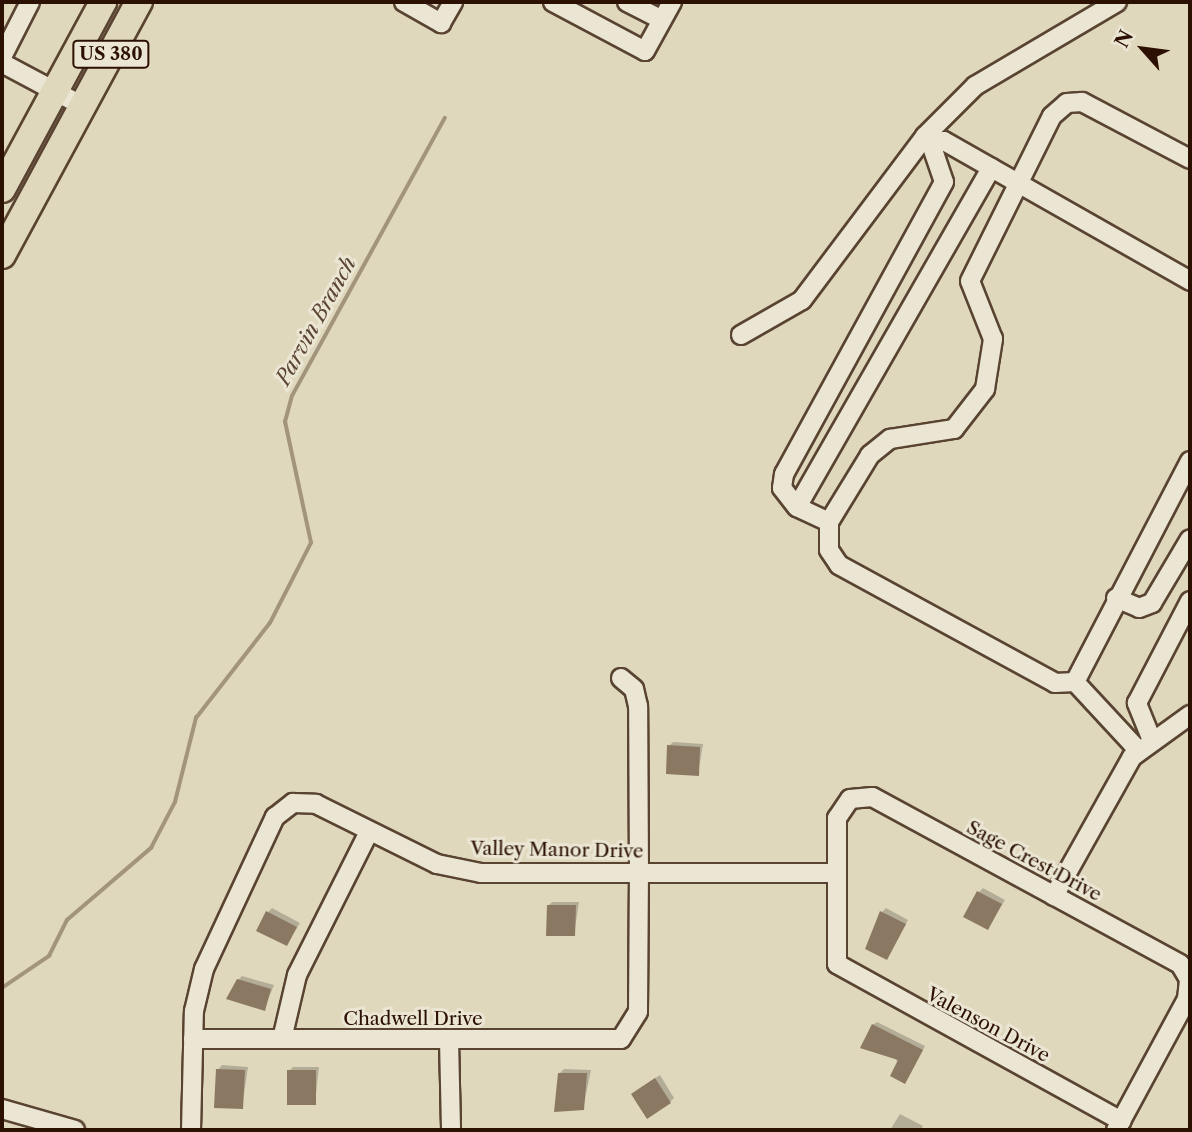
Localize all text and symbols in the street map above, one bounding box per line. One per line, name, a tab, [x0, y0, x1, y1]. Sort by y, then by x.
north arrow	[1108, 14, 1178, 84]
text: N	[1110, 26, 1138, 52]
road number: US 380	[71, 40, 151, 68]
water label: Parvin Branch	[270, 253, 362, 389]
street label: Sage Crest Drive	[963, 816, 1105, 906]
street label: Valley Manor Drive	[470, 837, 644, 863]
street label: Valenson Drive	[922, 983, 1054, 1067]
street label: Chadwell Drive	[343, 1008, 483, 1030]

